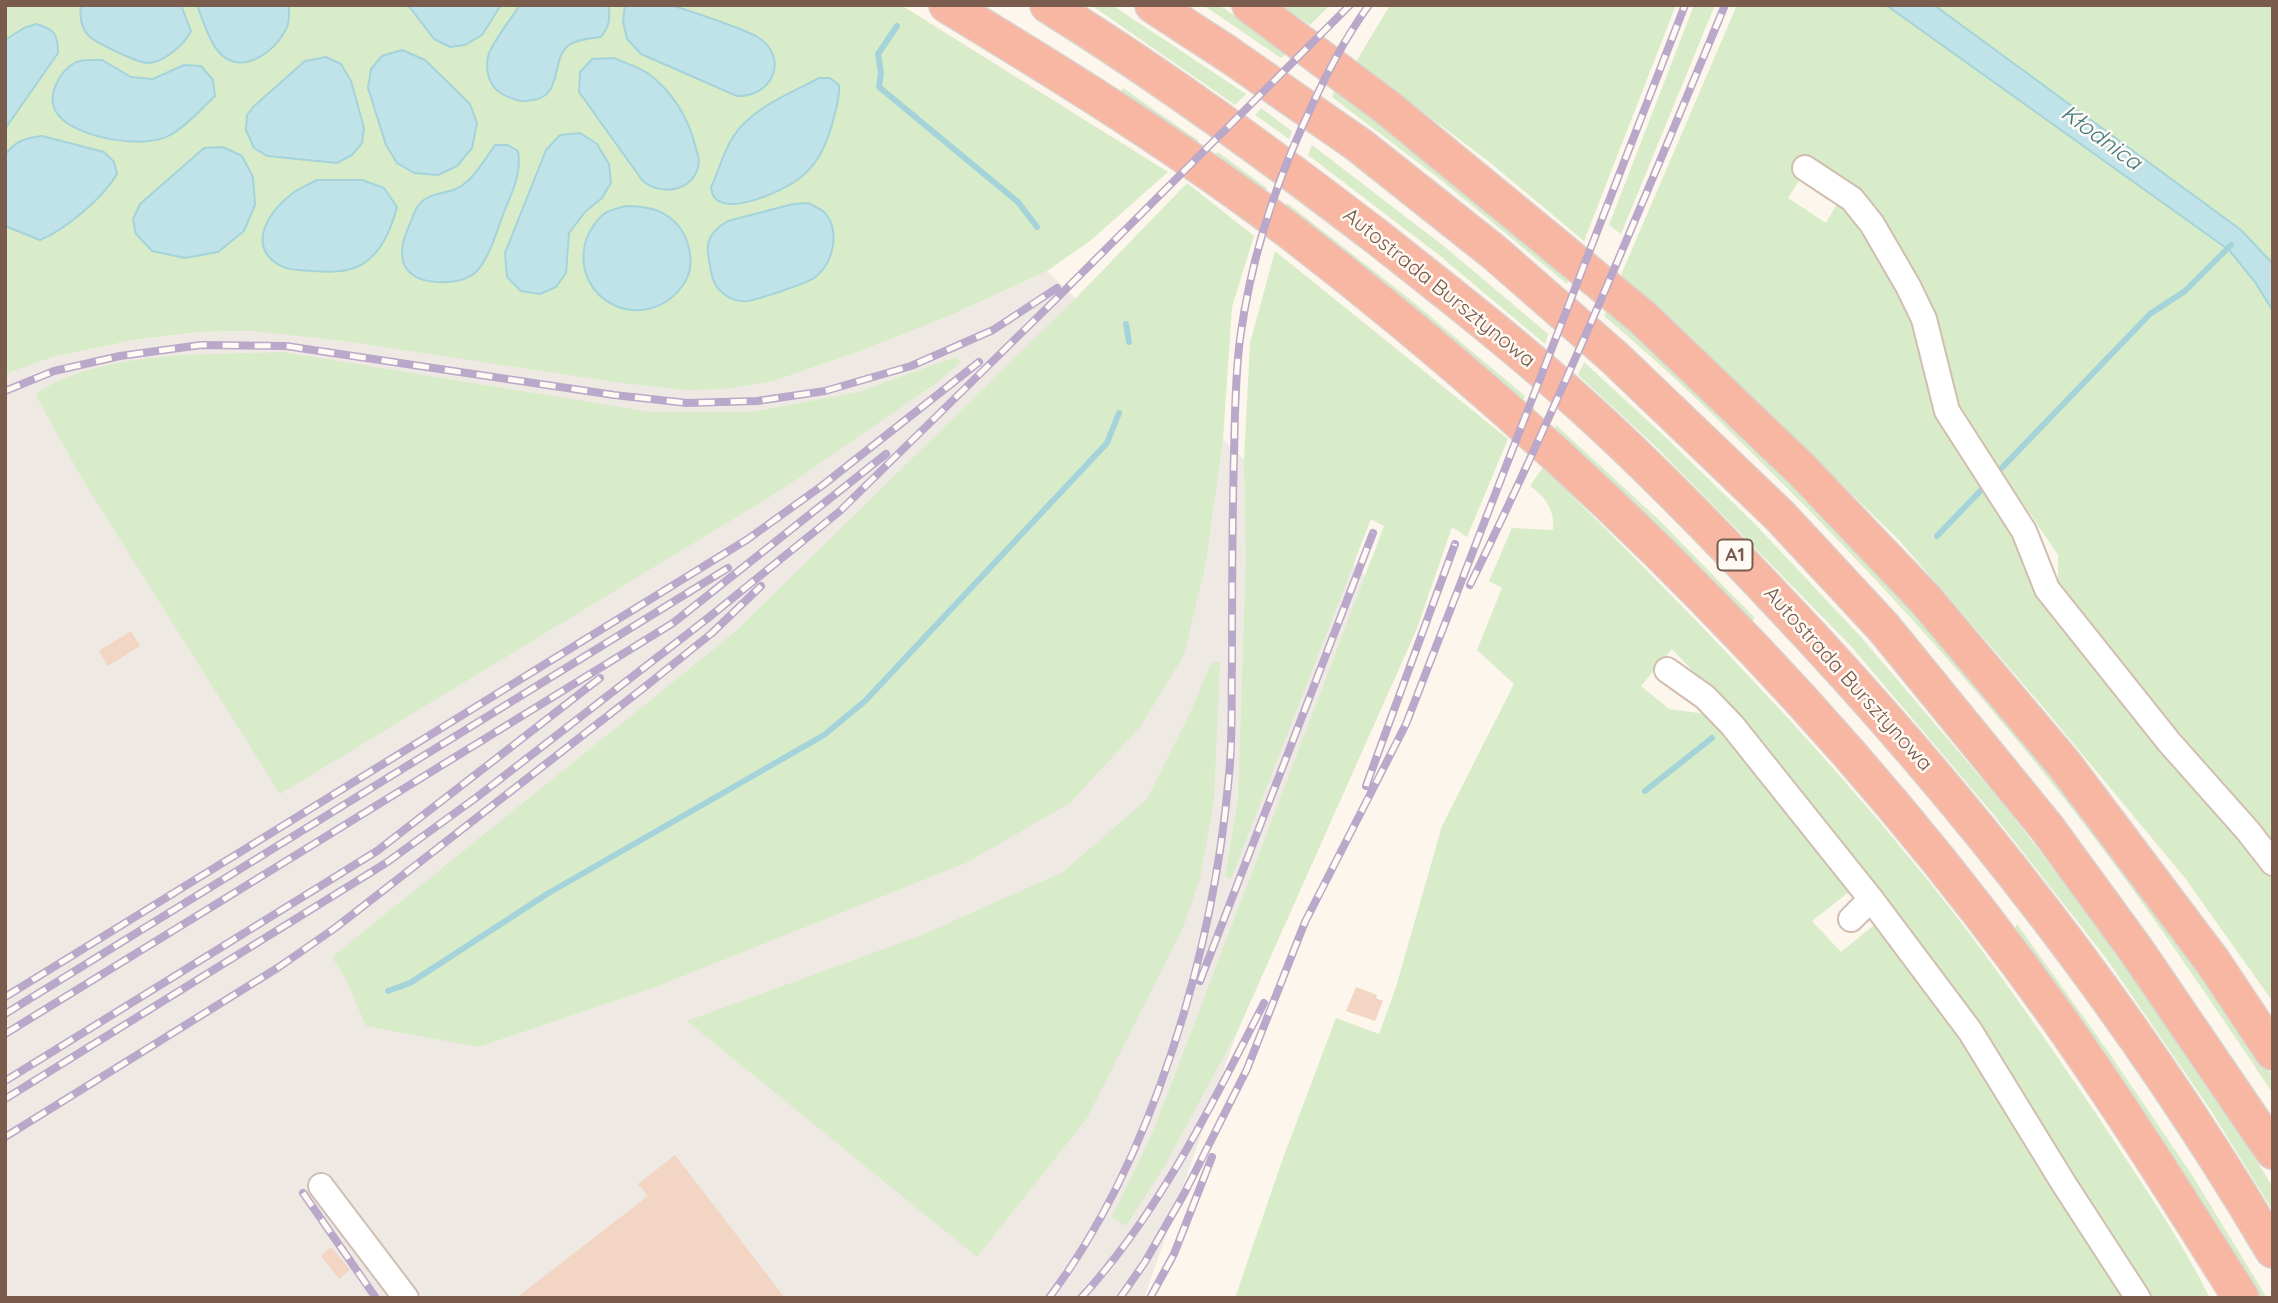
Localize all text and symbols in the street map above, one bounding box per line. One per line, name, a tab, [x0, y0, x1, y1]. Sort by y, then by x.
water label: Kłodnica	[2055, 100, 2147, 176]
street label: Autostrada Bursztynowa	[1338, 203, 1540, 373]
road number: A1	[1718, 540, 1752, 570]
street label: Autostrada Bursztynowa	[1758, 581, 1938, 777]

